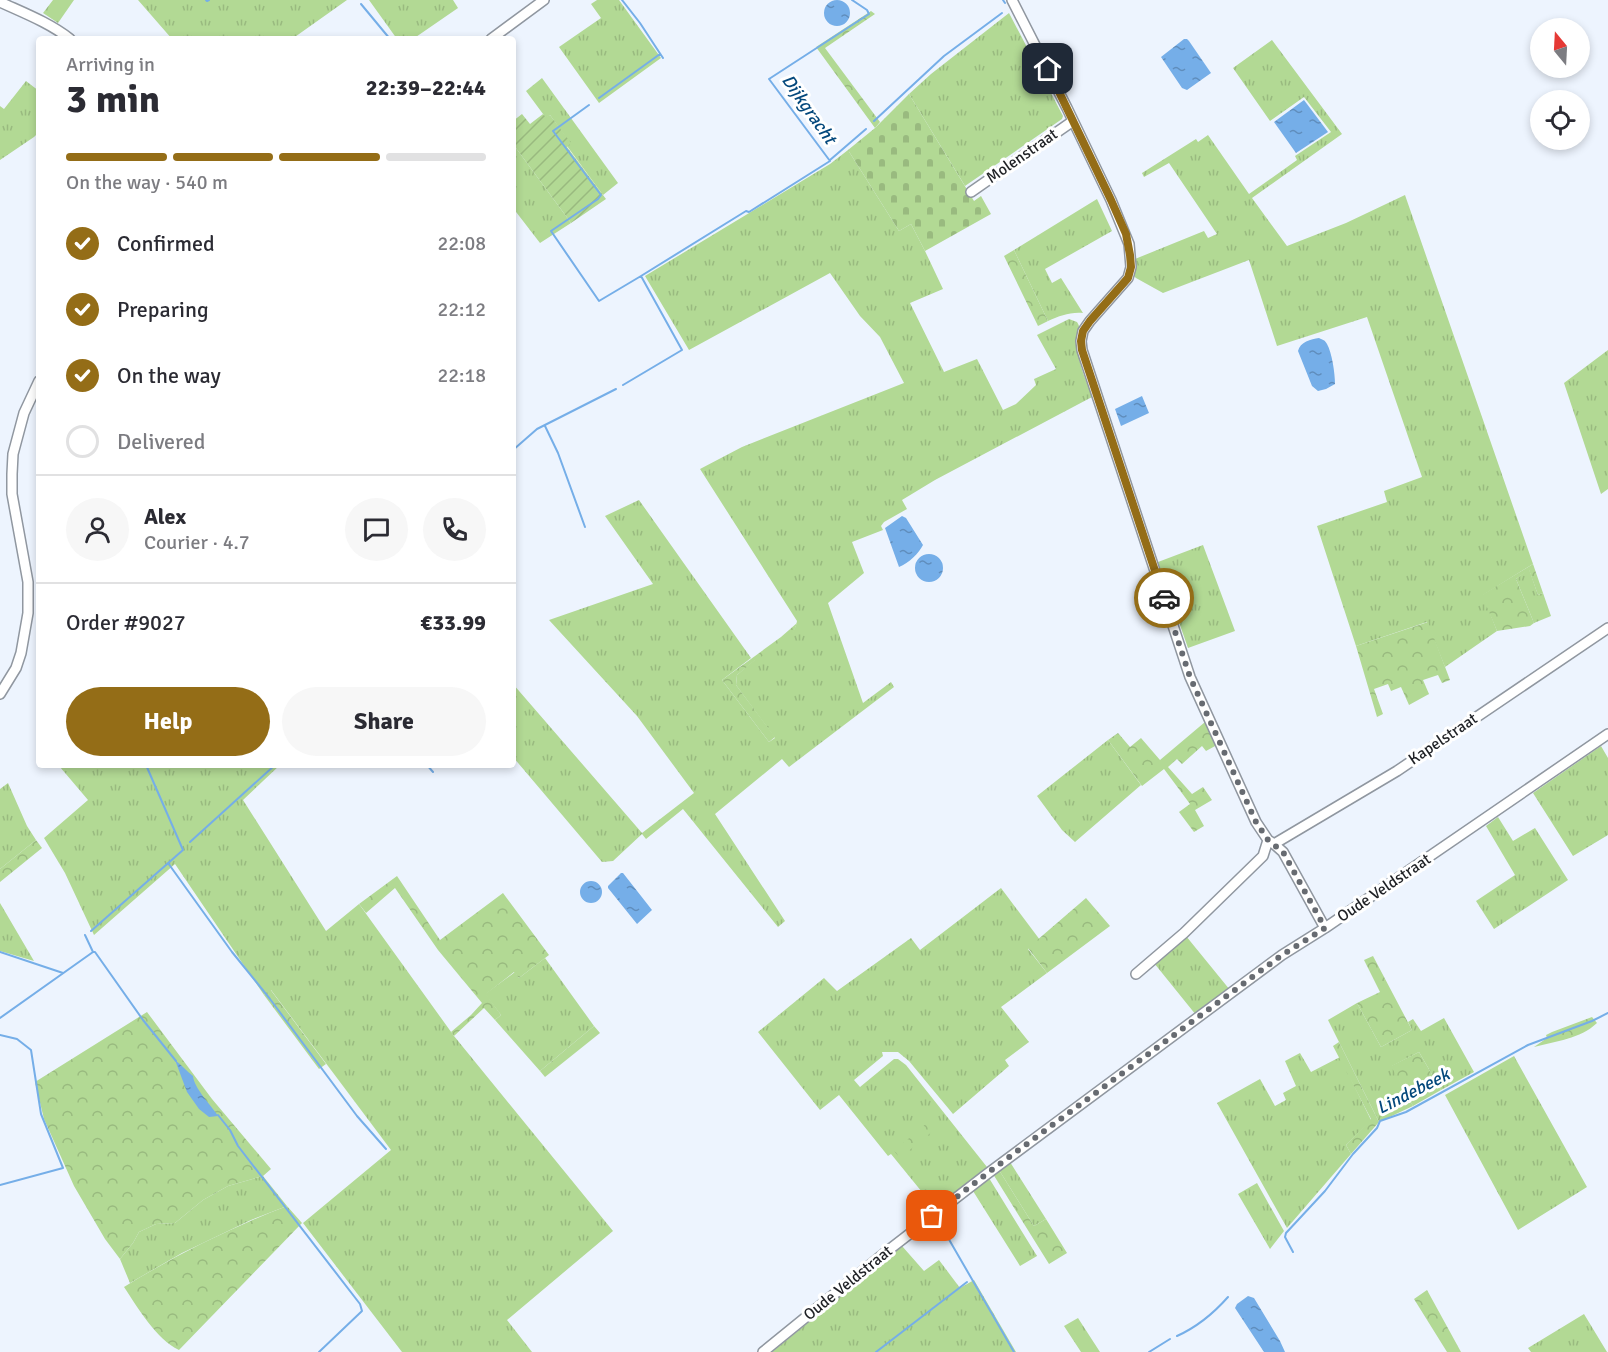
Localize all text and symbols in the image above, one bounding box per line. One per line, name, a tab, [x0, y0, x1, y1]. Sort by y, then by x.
north arrow	[1530, 18, 1590, 78]
map controls	[1530, 18, 1590, 150]
pin	[1022, 43, 1073, 94]
text: Arriving in	[66, 52, 155, 77]
icon: home	[1031, 52, 1064, 85]
water label: Dijkgracht	[777, 70, 842, 150]
text: 22:39–22:44	[366, 74, 486, 101]
text: 3 min	[66, 75, 160, 123]
button: locate	[1530, 90, 1590, 150]
street label: Molenstraat	[982, 124, 1062, 188]
text: On the way · 540 m	[66, 170, 228, 195]
icon: check	[66, 227, 99, 260]
text: Confirmed	[117, 230, 215, 257]
text: 22:08	[437, 231, 486, 256]
icon: check	[66, 293, 99, 326]
text: Preparing	[117, 296, 209, 323]
text: 22:12	[437, 297, 486, 322]
icon: check	[66, 359, 99, 392]
text: On the way	[117, 362, 221, 389]
text: 22:18	[437, 363, 486, 388]
text: Delivered	[117, 428, 205, 455]
button: person	[66, 498, 129, 561]
button: chat	[345, 498, 408, 561]
button: phone	[423, 498, 486, 561]
text: Alex	[144, 503, 186, 530]
text: Courier · 4.7	[144, 530, 250, 555]
courier	[1134, 568, 1194, 628]
icon: car	[1148, 582, 1181, 615]
text: Order #9027	[66, 609, 186, 636]
text: €33.99	[420, 609, 486, 636]
button: Help	[66, 687, 270, 756]
button: Share	[282, 687, 486, 756]
street label: Kapelstraat	[1405, 708, 1482, 769]
street label: Oude Veldstraat	[1333, 849, 1435, 927]
water label: Lindebeek	[1373, 1062, 1455, 1119]
pin	[906, 1190, 957, 1241]
icon: bag	[915, 1199, 948, 1232]
street label: Oude Veldstraat	[799, 1241, 897, 1325]

